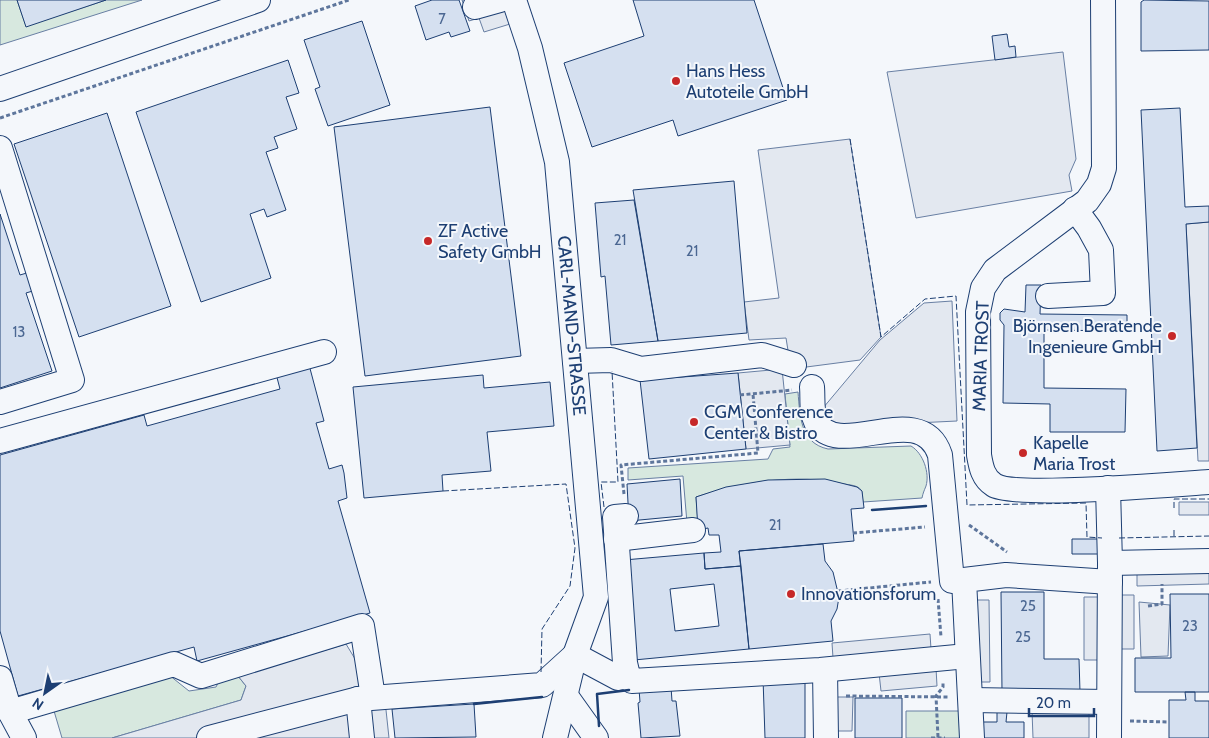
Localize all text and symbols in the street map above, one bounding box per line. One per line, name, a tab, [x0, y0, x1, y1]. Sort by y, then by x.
house number: 7	[438, 10, 446, 28]
place label: Hans Hess Autoteile GmbH	[686, 60, 809, 103]
marker: Hans Hess Autoteile GmbH	[670, 75, 682, 87]
place label: ZF Active Safety GmbH	[438, 220, 541, 263]
house number: 21	[614, 231, 626, 249]
marker: ZF Active Safety GmbH	[422, 235, 434, 247]
street label: CARL-MAND-STRASSE	[553, 235, 591, 417]
house number: 21	[686, 242, 698, 260]
street label: MARIA TROST	[968, 300, 994, 412]
place label: Björnsen Beratende Ingenieure GmbH	[1013, 315, 1162, 358]
house number: 13	[12, 323, 26, 341]
marker: Björnsen Beratende Ingenieure GmbH	[1166, 330, 1178, 342]
place label: CGM Conference Center & Bistro	[704, 401, 833, 444]
marker: CGM Conference Center & Bistro	[688, 416, 700, 428]
place label: Kapelle Maria Trost	[1033, 432, 1115, 475]
marker: Kapelle Maria Trost	[1017, 447, 1029, 459]
house number: 21	[769, 516, 781, 534]
place label: Innovationsforum	[801, 583, 936, 605]
marker: Innovationsforum	[785, 588, 797, 600]
house number: 25	[1020, 597, 1036, 615]
house number: 23	[1182, 617, 1198, 635]
house number: 25	[1015, 628, 1031, 646]
north arrow	[20, 668, 70, 718]
scale bar	[1029, 686, 1094, 718]
text: N	[29, 694, 47, 714]
text: 20 m	[1036, 694, 1071, 712]

